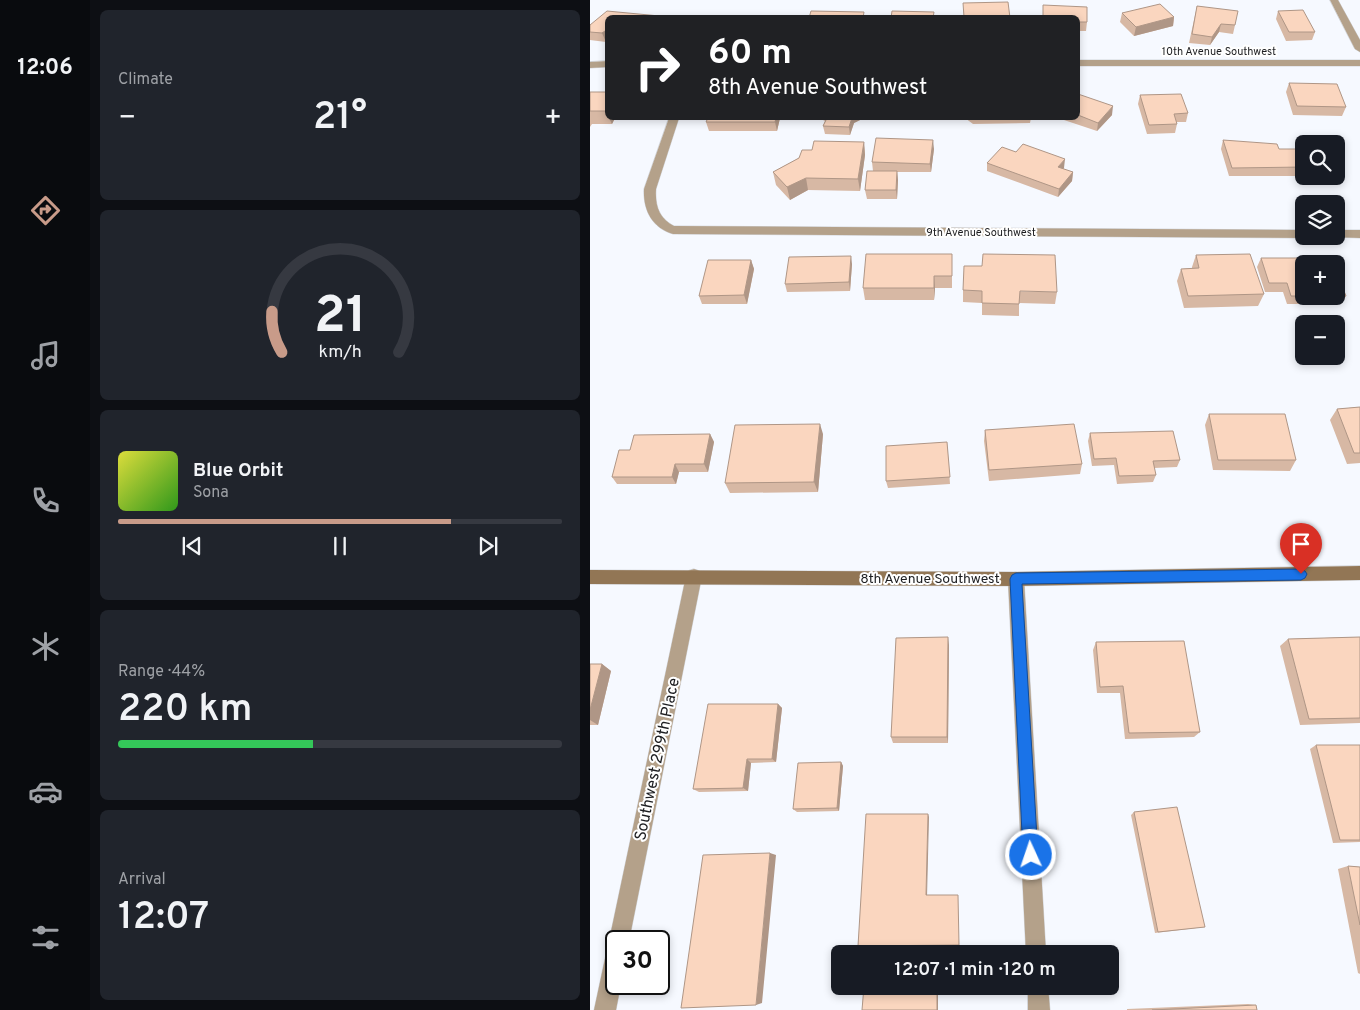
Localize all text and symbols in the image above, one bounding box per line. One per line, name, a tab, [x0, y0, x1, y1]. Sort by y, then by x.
text: 60 m	[708, 32, 792, 76]
icon: right	[625, 35, 690, 100]
street label: 10th Avenue Southwest	[1162, 45, 1276, 59]
text: 12:06	[17, 55, 73, 82]
text: Climate	[118, 70, 173, 90]
text: 8th Avenue Southwest	[708, 75, 927, 102]
text: 21°	[313, 94, 367, 143]
text: −	[118, 101, 136, 137]
text: +	[544, 101, 562, 137]
map controls	[1295, 135, 1345, 365]
button: search	[1295, 135, 1345, 185]
icon: directions	[28, 193, 63, 228]
button: layers	[1295, 195, 1345, 245]
street label: 9th Avenue Southwest	[926, 226, 1036, 240]
button: +	[1295, 255, 1345, 305]
text: 21	[314, 285, 366, 351]
button: −	[1295, 315, 1345, 365]
icon: music	[28, 338, 63, 373]
text: km/h	[318, 341, 362, 364]
text: Blue Orbit	[193, 459, 283, 483]
icon: phone	[28, 483, 63, 518]
text: Sona	[193, 483, 229, 503]
pin	[1280, 523, 1322, 574]
icon: arrive	[1287, 530, 1315, 558]
icon: previous	[178, 532, 206, 560]
icon: pause	[326, 532, 354, 560]
icon: next	[474, 532, 502, 560]
street label: 8th Avenue Southwest	[860, 571, 1000, 588]
icon: climate	[28, 629, 63, 664]
text: Range · 44%	[118, 662, 205, 682]
street label: Southwest 299th Place	[631, 676, 685, 843]
text: 220 km	[118, 686, 253, 735]
icon: car	[28, 774, 63, 809]
position arrow	[1004, 828, 1056, 880]
text: Arrival	[118, 870, 166, 890]
text: 12:07	[118, 894, 209, 943]
icon: filters	[28, 920, 63, 955]
speed limit sign: 30	[605, 930, 670, 995]
text: 12:07 · 1 min · 120 m	[894, 958, 1056, 982]

